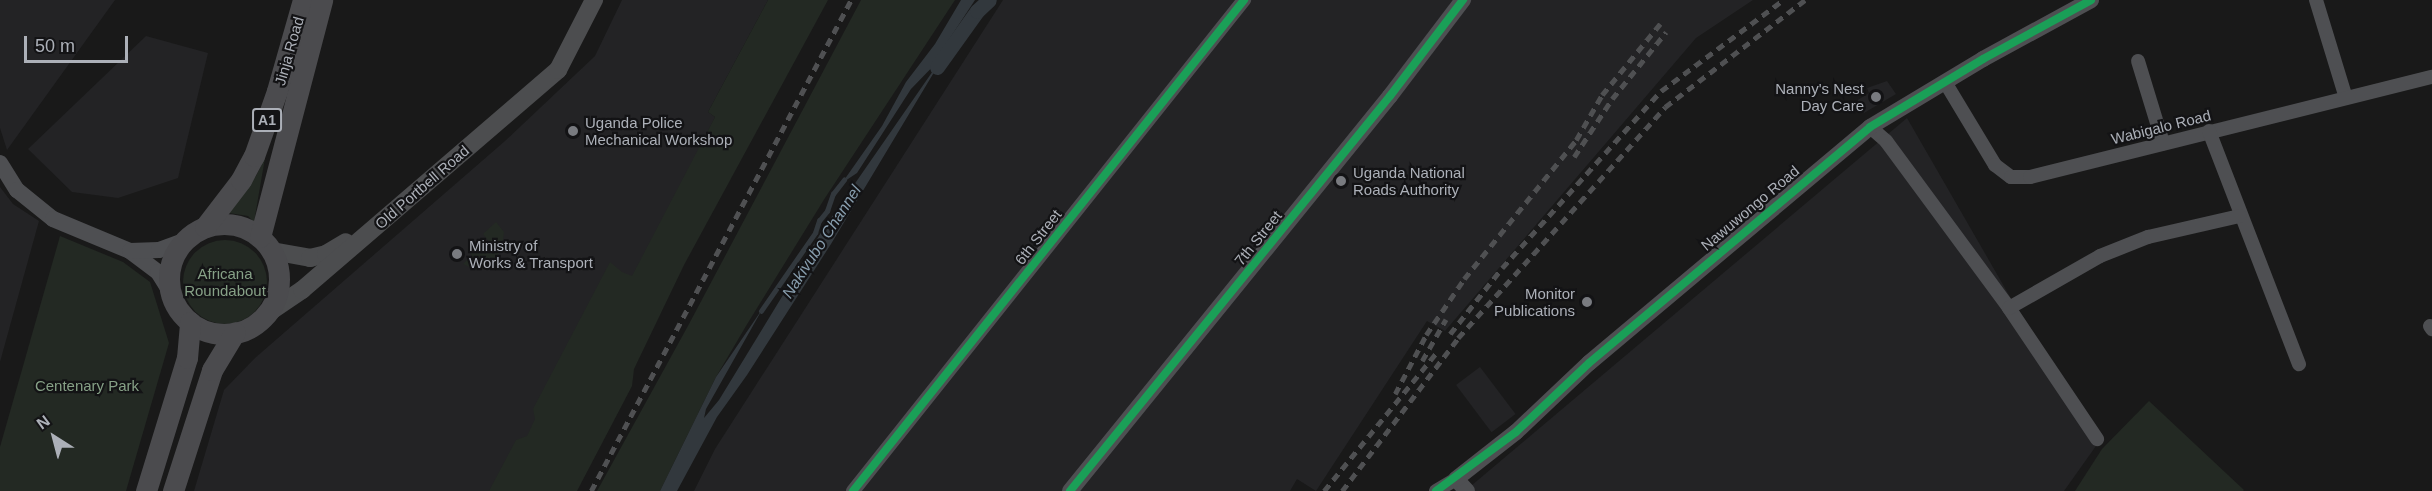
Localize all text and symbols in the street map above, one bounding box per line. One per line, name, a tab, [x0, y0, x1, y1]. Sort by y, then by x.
street label: Jinja Road	[271, 14, 307, 88]
scale bar	[27, 24, 130, 62]
text: 50 m	[35, 36, 75, 56]
place label: Nanny's Nest Day Care	[1775, 79, 1864, 114]
marker: Nanny's Nest Day Care	[1869, 90, 1883, 104]
street label: Wabigalo Road	[2109, 106, 2213, 148]
road number: A1	[252, 109, 282, 131]
place label: Uganda Police Mechanical Workshop	[585, 113, 732, 148]
marker: Uganda Police Mechanical Workshop	[566, 124, 580, 138]
street label: Old Portbell Road	[371, 141, 473, 233]
street label: Nawuwongo Road	[1697, 162, 1803, 254]
place label: Uganda National Roads Authority	[1353, 163, 1465, 198]
marker: Uganda National Roads Authority	[1334, 174, 1348, 188]
water label: Nakivubo Channel	[778, 182, 866, 302]
street label: 6th Street	[1011, 206, 1065, 268]
street label: 7th Street	[1231, 207, 1285, 269]
place label: Ministry of Works & Transport	[469, 236, 593, 271]
marker: Ministry of Works & Transport	[450, 247, 464, 261]
park label: Africana Roundabout	[184, 264, 266, 299]
place label: Monitor Publications	[1494, 284, 1575, 319]
marker: Monitor Publications	[1580, 295, 1594, 309]
park label: Centenary Park	[35, 377, 139, 395]
north arrow	[24, 407, 84, 467]
text: N	[33, 412, 53, 432]

